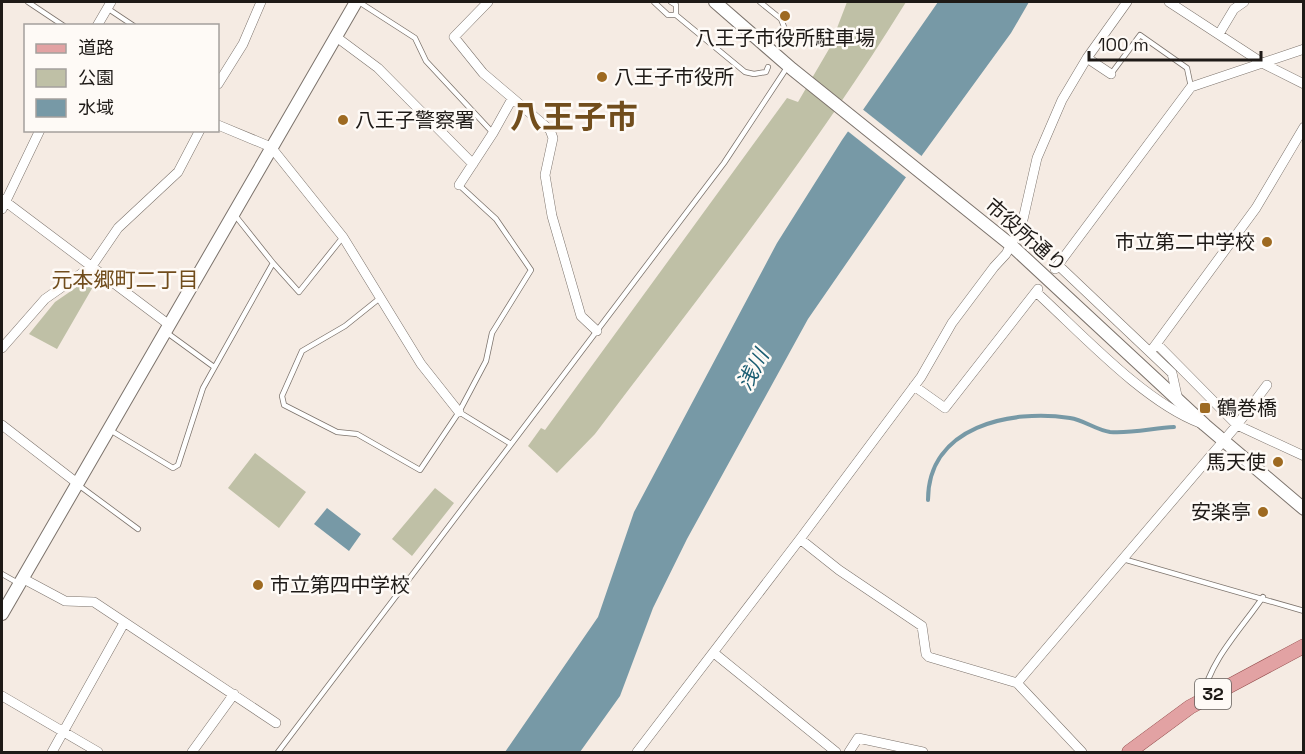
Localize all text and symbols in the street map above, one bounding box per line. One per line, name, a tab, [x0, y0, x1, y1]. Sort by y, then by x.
marker: 八王子市役所駐車場	[778, 9, 792, 23]
legend	[24, 24, 219, 132]
scale bar	[1089, 24, 1262, 62]
place label: 八王子市役所駐車場	[695, 25, 875, 51]
text: 100 m	[1098, 33, 1149, 56]
text: 道路	[78, 36, 114, 59]
place label: 八王子市役所	[614, 64, 734, 90]
text: 公園	[78, 66, 114, 89]
marker: 八王子市役所	[595, 70, 609, 84]
text: 水域	[78, 96, 114, 119]
district label: 八王子市	[510, 97, 638, 137]
place label: 八王子警察署	[355, 107, 475, 133]
marker: 八王子警察署	[336, 113, 350, 127]
street label: 市役所通り	[980, 192, 1072, 278]
place label: 市立第二中学校	[1115, 229, 1255, 255]
marker: 市立第二中学校	[1260, 235, 1274, 249]
district label: 元本郷町二丁目	[52, 266, 199, 293]
water label: 浅川	[731, 343, 775, 395]
place label: 鶴巻橋	[1217, 395, 1277, 421]
marker: 鶴巻橋	[1198, 401, 1212, 415]
place label: 馬天使	[1206, 449, 1266, 475]
marker: 馬天使	[1271, 455, 1285, 469]
place label: 安楽亭	[1191, 499, 1251, 525]
marker: 安楽亭	[1256, 505, 1270, 519]
place label: 市立第四中学校	[270, 572, 410, 598]
marker: 市立第四中学校	[251, 578, 265, 592]
road number: 32	[1195, 679, 1231, 709]

